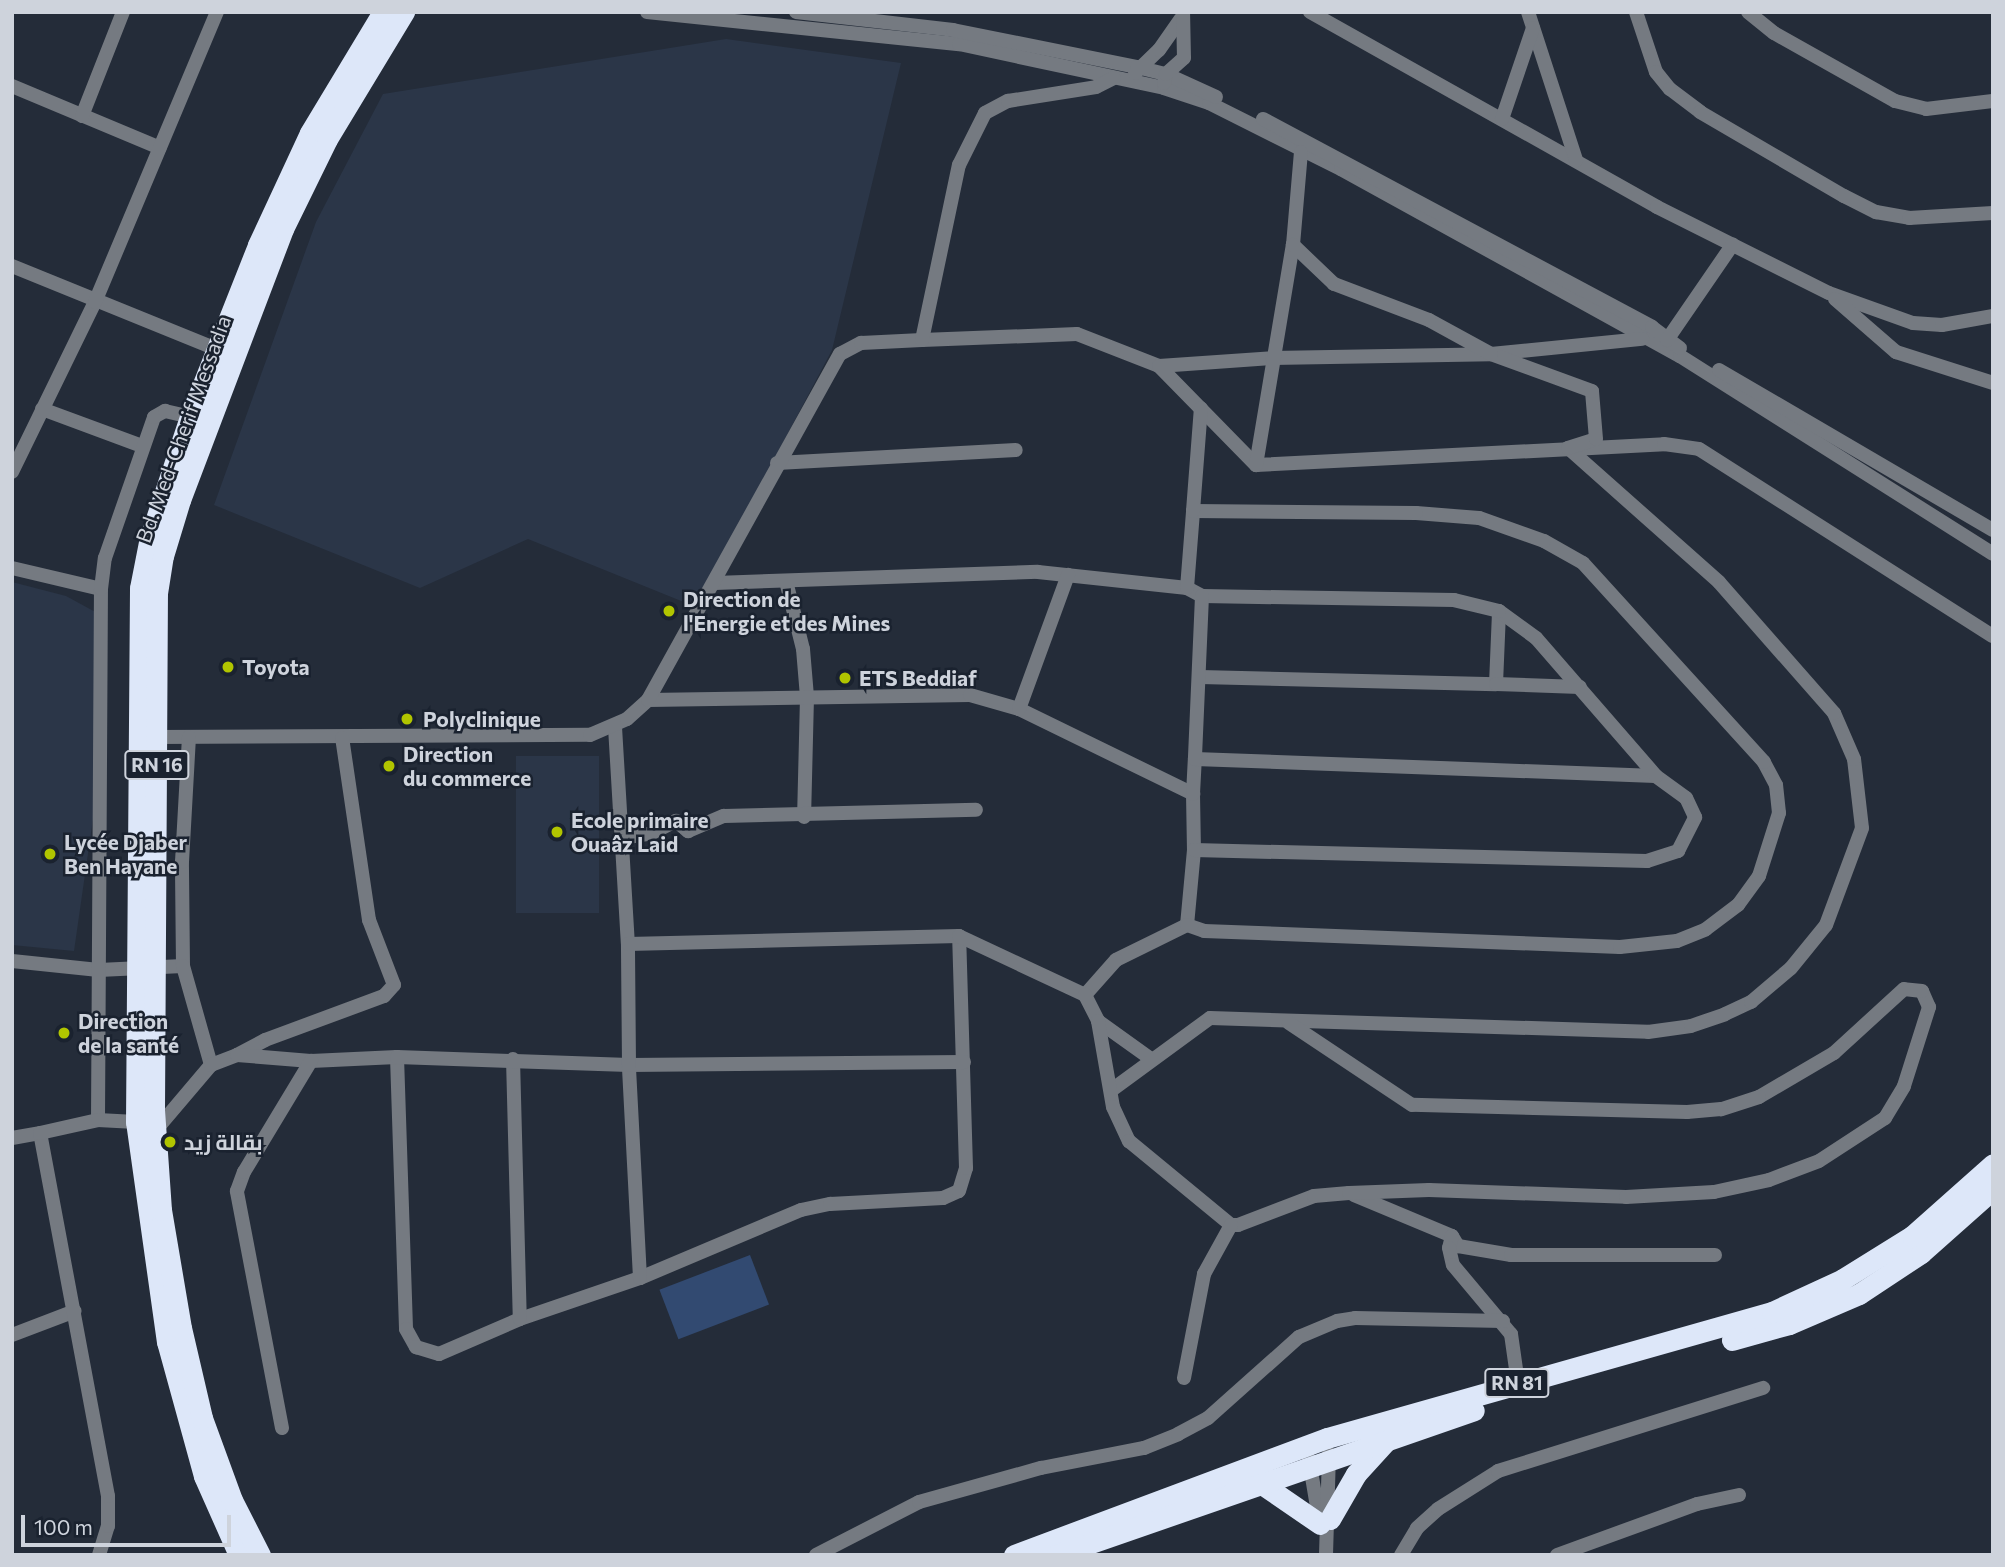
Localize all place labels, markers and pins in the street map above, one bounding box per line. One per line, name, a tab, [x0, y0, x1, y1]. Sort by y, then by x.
place label: Direction de l'Energie et des Mines	[683, 586, 890, 636]
marker: Direction de l'Energie et des Mines	[661, 603, 677, 619]
place label: Toyota	[242, 654, 310, 680]
marker: Toyota	[220, 659, 236, 675]
place label: ETS Beddiaf	[859, 665, 977, 691]
marker: ETS Beddiaf	[837, 670, 853, 686]
place label: Polyclinique	[423, 706, 541, 732]
marker: Polyclinique	[397, 709, 417, 729]
place label: Direction du commerce	[403, 741, 531, 791]
marker: Direction du commerce	[381, 758, 397, 774]
place label: Ecole primaire Ouaâz Laid	[571, 807, 709, 857]
marker: Ecole primaire Ouaâz Laid	[549, 824, 565, 840]
place label: Lycée Djaber Ben Hayane	[64, 829, 187, 879]
marker: Lycée Djaber Ben Hayane	[42, 846, 58, 862]
place label: Direction de la santé	[78, 1008, 179, 1058]
marker: Direction de la santé	[56, 1025, 72, 1041]
place label: بقالة زيد	[184, 1129, 263, 1155]
marker: بقالة زيد	[162, 1134, 178, 1150]

